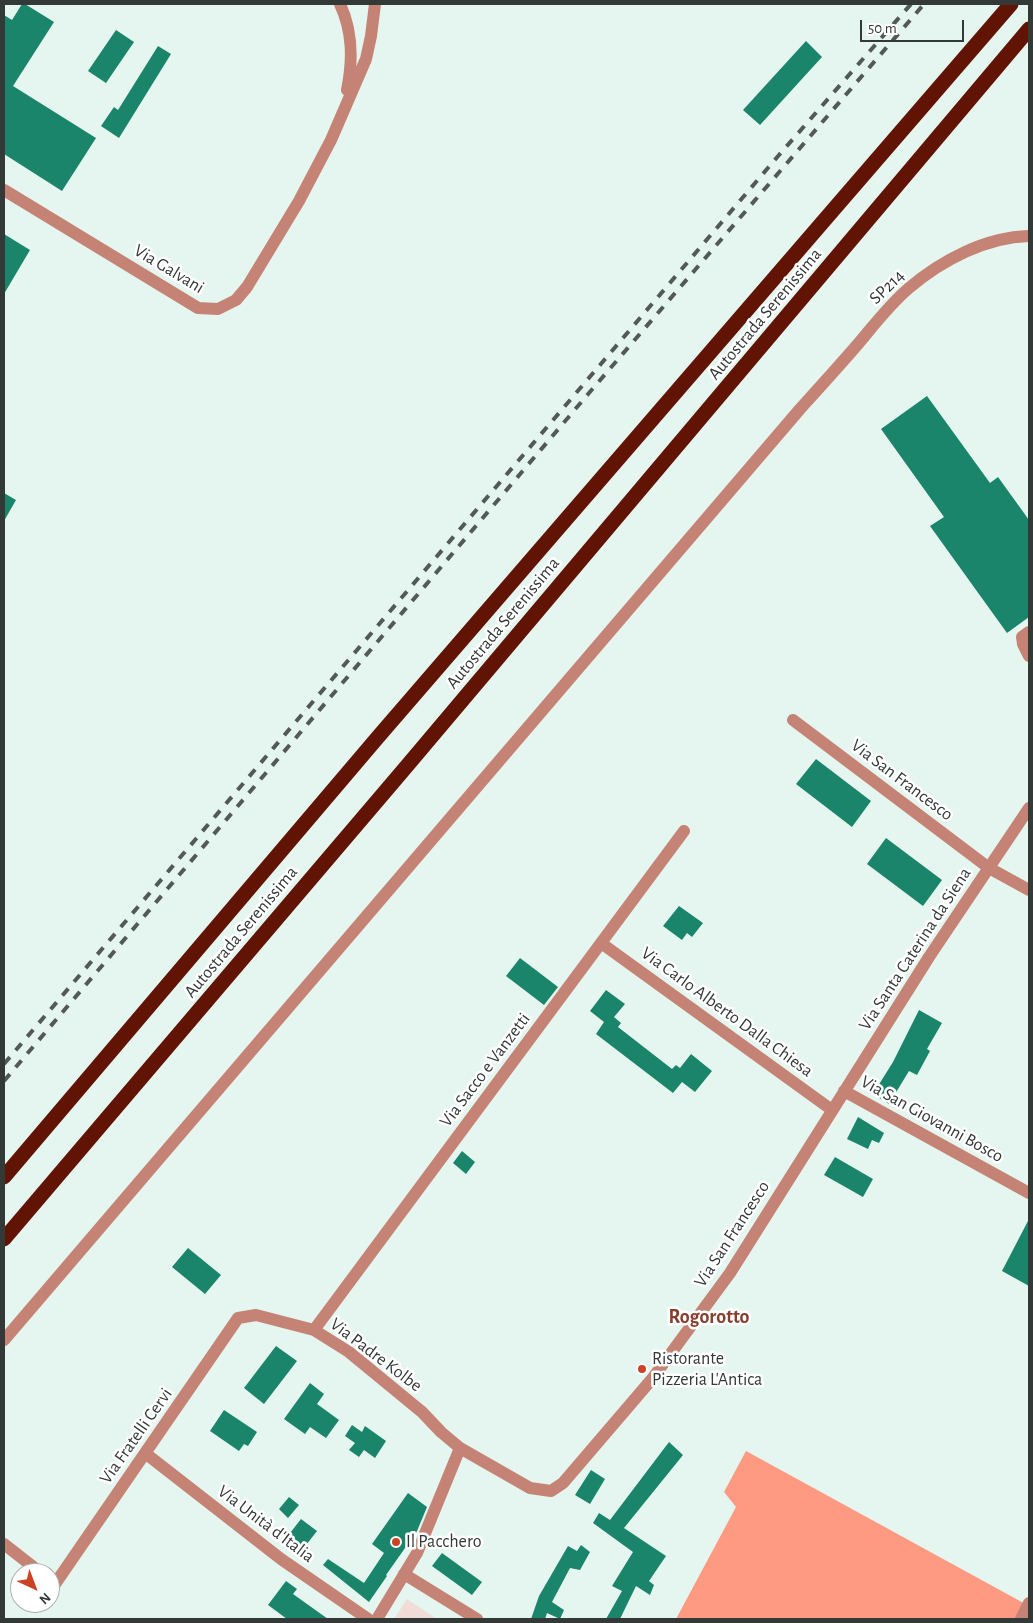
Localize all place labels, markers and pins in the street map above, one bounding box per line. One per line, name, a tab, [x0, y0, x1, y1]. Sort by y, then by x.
place label: Ristorante Pizzeria L'Antica	[652, 1348, 762, 1390]
marker: Ristorante Pizzeria L'Antica	[636, 1363, 648, 1375]
place label: Il Pacchero	[406, 1531, 482, 1553]
marker: Il Pacchero	[390, 1536, 402, 1548]

